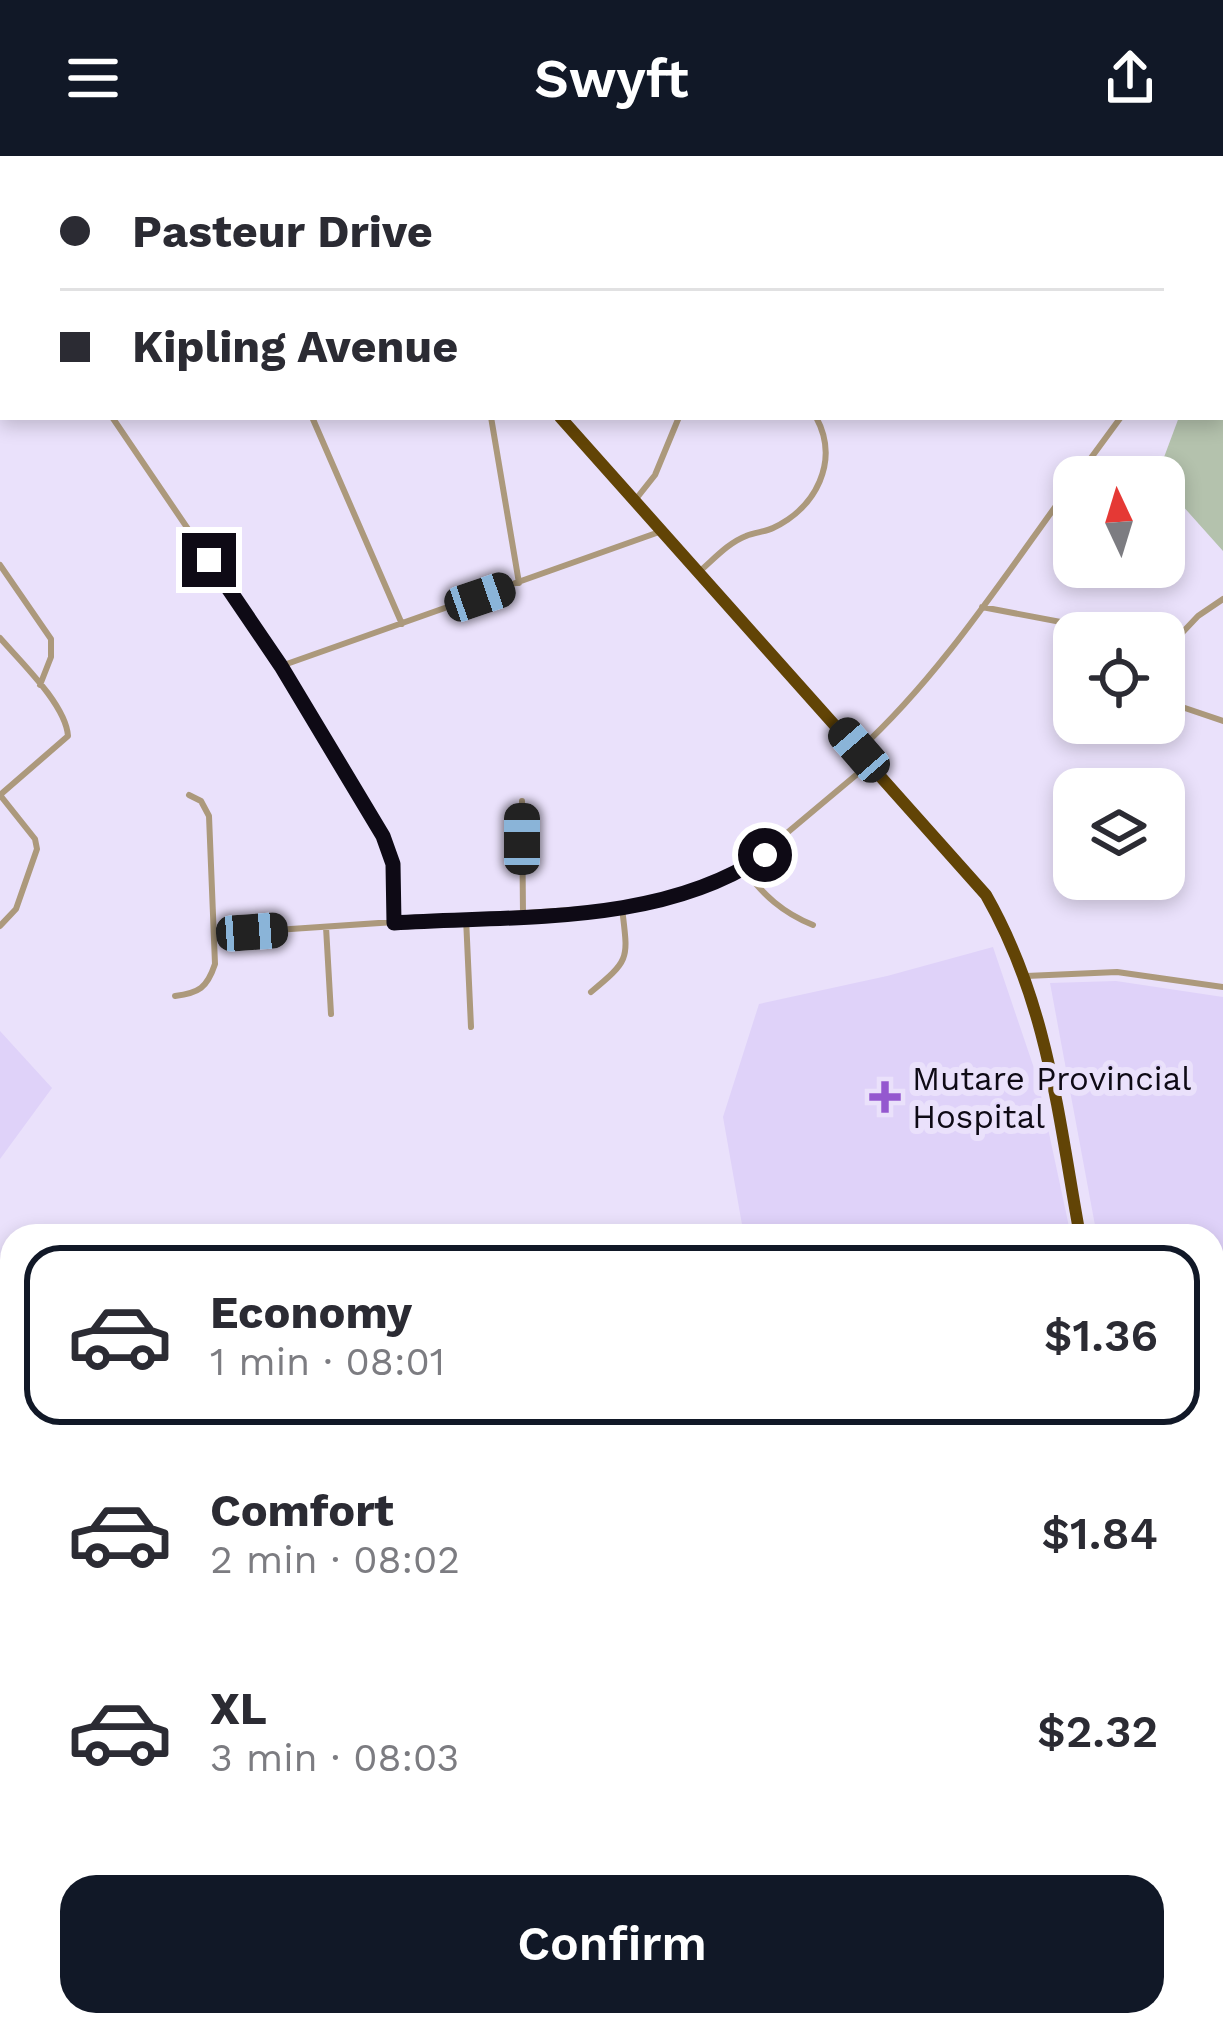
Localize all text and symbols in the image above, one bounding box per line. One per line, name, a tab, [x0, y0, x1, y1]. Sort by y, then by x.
icon: menu	[60, 45, 126, 111]
icon: share	[1097, 45, 1163, 111]
text: Swyft	[534, 47, 689, 110]
text: Pasteur Drive	[132, 205, 433, 258]
text: Kipling Avenue	[132, 320, 458, 373]
north arrow	[1053, 456, 1185, 588]
map controls	[1053, 456, 1185, 900]
route end	[182, 533, 236, 587]
car	[440, 568, 520, 626]
button: locate	[1053, 612, 1185, 744]
car	[822, 711, 896, 789]
button: layers	[1053, 768, 1185, 900]
car	[504, 803, 540, 875]
route start	[738, 828, 792, 882]
car	[215, 912, 289, 952]
place label: Mutare Provincial Hospital	[912, 1059, 1191, 1136]
marker: Mutare Provincial Hospital	[869, 1081, 901, 1113]
icon: car	[66, 1281, 174, 1389]
text: Economy	[210, 1286, 412, 1339]
text: $1.36	[1044, 1309, 1158, 1362]
text: 1 min · 08:01	[210, 1339, 445, 1384]
icon: car	[66, 1479, 174, 1587]
text: Comfort	[210, 1484, 394, 1537]
text: $1.84	[1042, 1507, 1158, 1560]
text: 2 min · 08:02	[210, 1537, 460, 1582]
icon: car	[66, 1677, 174, 1785]
text: XL	[210, 1682, 267, 1735]
text: $2.32	[1037, 1705, 1158, 1758]
text: 3 min · 08:03	[210, 1735, 459, 1780]
button: Confirm	[60, 1875, 1164, 2013]

